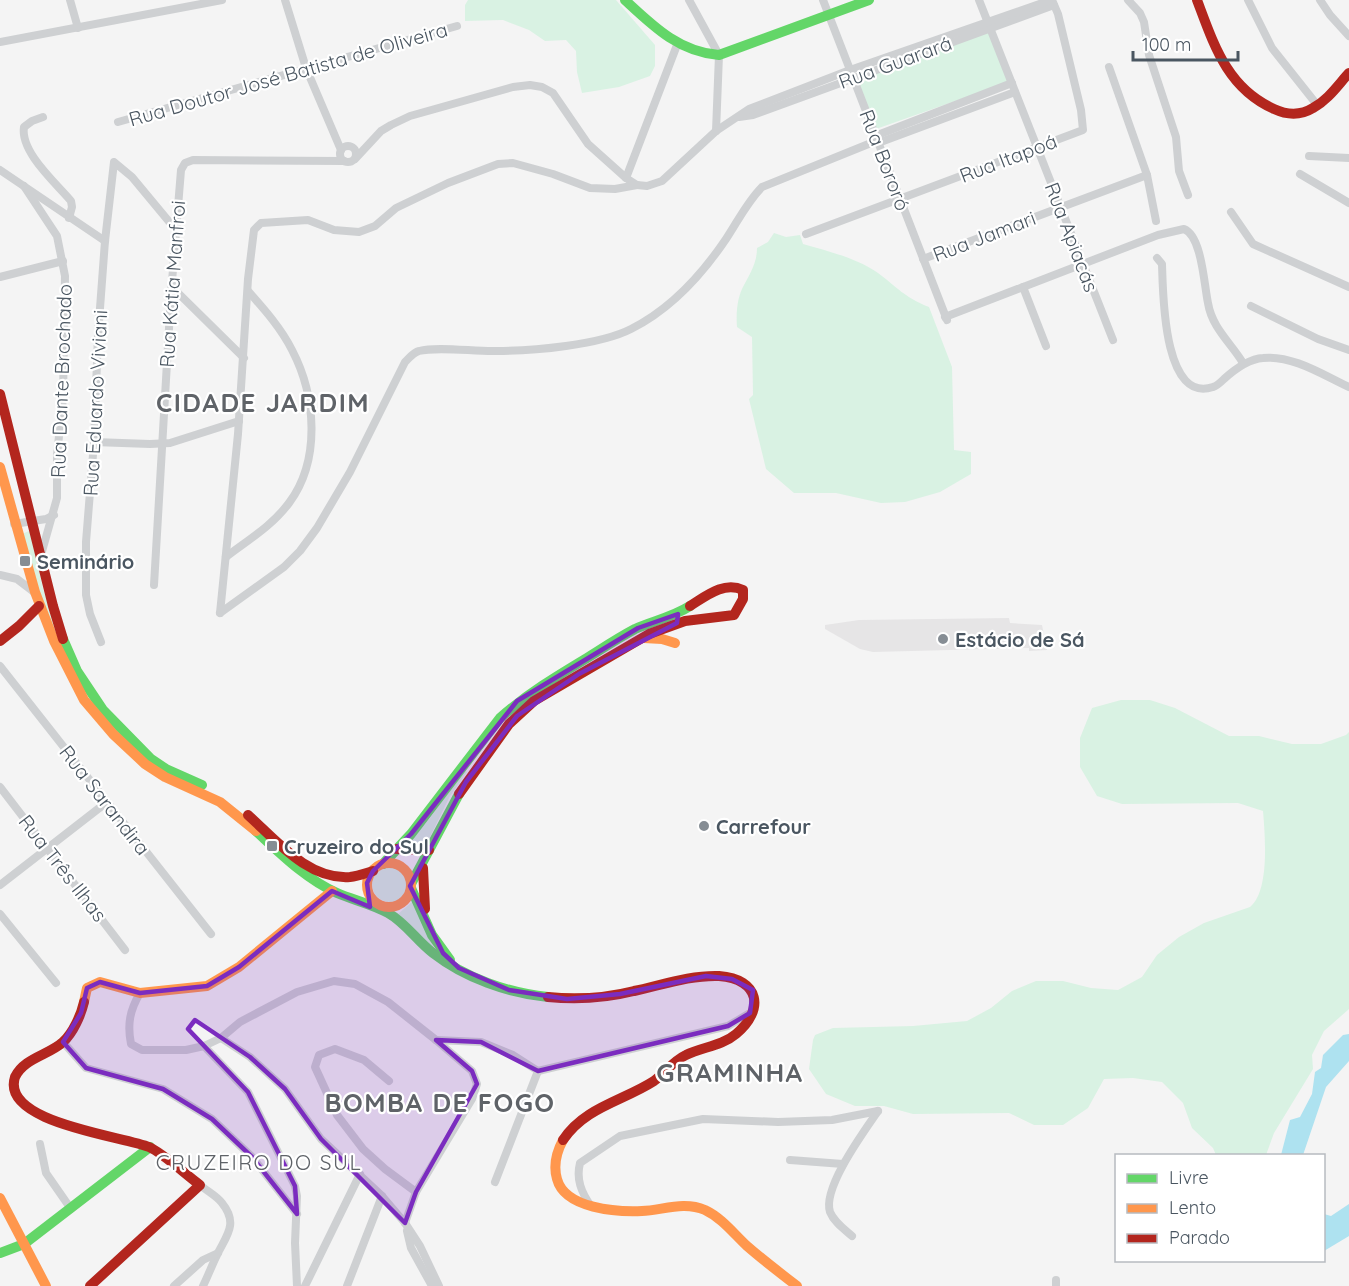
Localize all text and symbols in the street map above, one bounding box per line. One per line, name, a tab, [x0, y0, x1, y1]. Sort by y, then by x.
street label: Rua Doutor José Batista de Oliveira	[126, 16, 450, 132]
scale bar	[1133, 24, 1238, 62]
street label: Rua Guarará	[835, 30, 955, 94]
text: 100 m	[1142, 33, 1191, 56]
street label: Rua Bororó	[854, 106, 916, 214]
street label: Rua Itapoá	[956, 128, 1060, 188]
street label: Rua Apiacás	[1040, 179, 1104, 295]
street label: Rua Kátia Manfroi	[154, 200, 190, 368]
street label: Rua Jamari	[929, 205, 1039, 267]
street label: Rua Dante Brochado	[45, 284, 77, 478]
street label: Rua Eduardo Viviani	[78, 309, 112, 497]
district label: CIDADE JARDIM	[156, 386, 370, 419]
place label: Seminário	[37, 549, 134, 574]
marker: Seminário	[18, 554, 32, 568]
place label: Estácio de Sá	[955, 627, 1084, 652]
marker: Estácio de Sá	[936, 632, 950, 646]
street label: Rua Sarandira	[54, 740, 156, 860]
street label: Rua Três Ilhas	[13, 810, 113, 926]
place label: Carrefour	[716, 814, 811, 839]
marker: Carrefour	[697, 819, 711, 833]
place label: Cruzeiro do Sul	[284, 834, 429, 859]
marker: Cruzeiro do Sul	[265, 839, 279, 853]
district label: GRAMINHA	[656, 1056, 804, 1089]
district label: BOMBA DE FOGO	[324, 1086, 556, 1119]
district label: CRUZEIRO DO SUL	[156, 1149, 362, 1175]
legend	[1115, 1154, 1325, 1262]
text: Livre	[1169, 1166, 1209, 1189]
text: Lento	[1169, 1196, 1216, 1219]
text: Parado	[1169, 1226, 1230, 1249]

